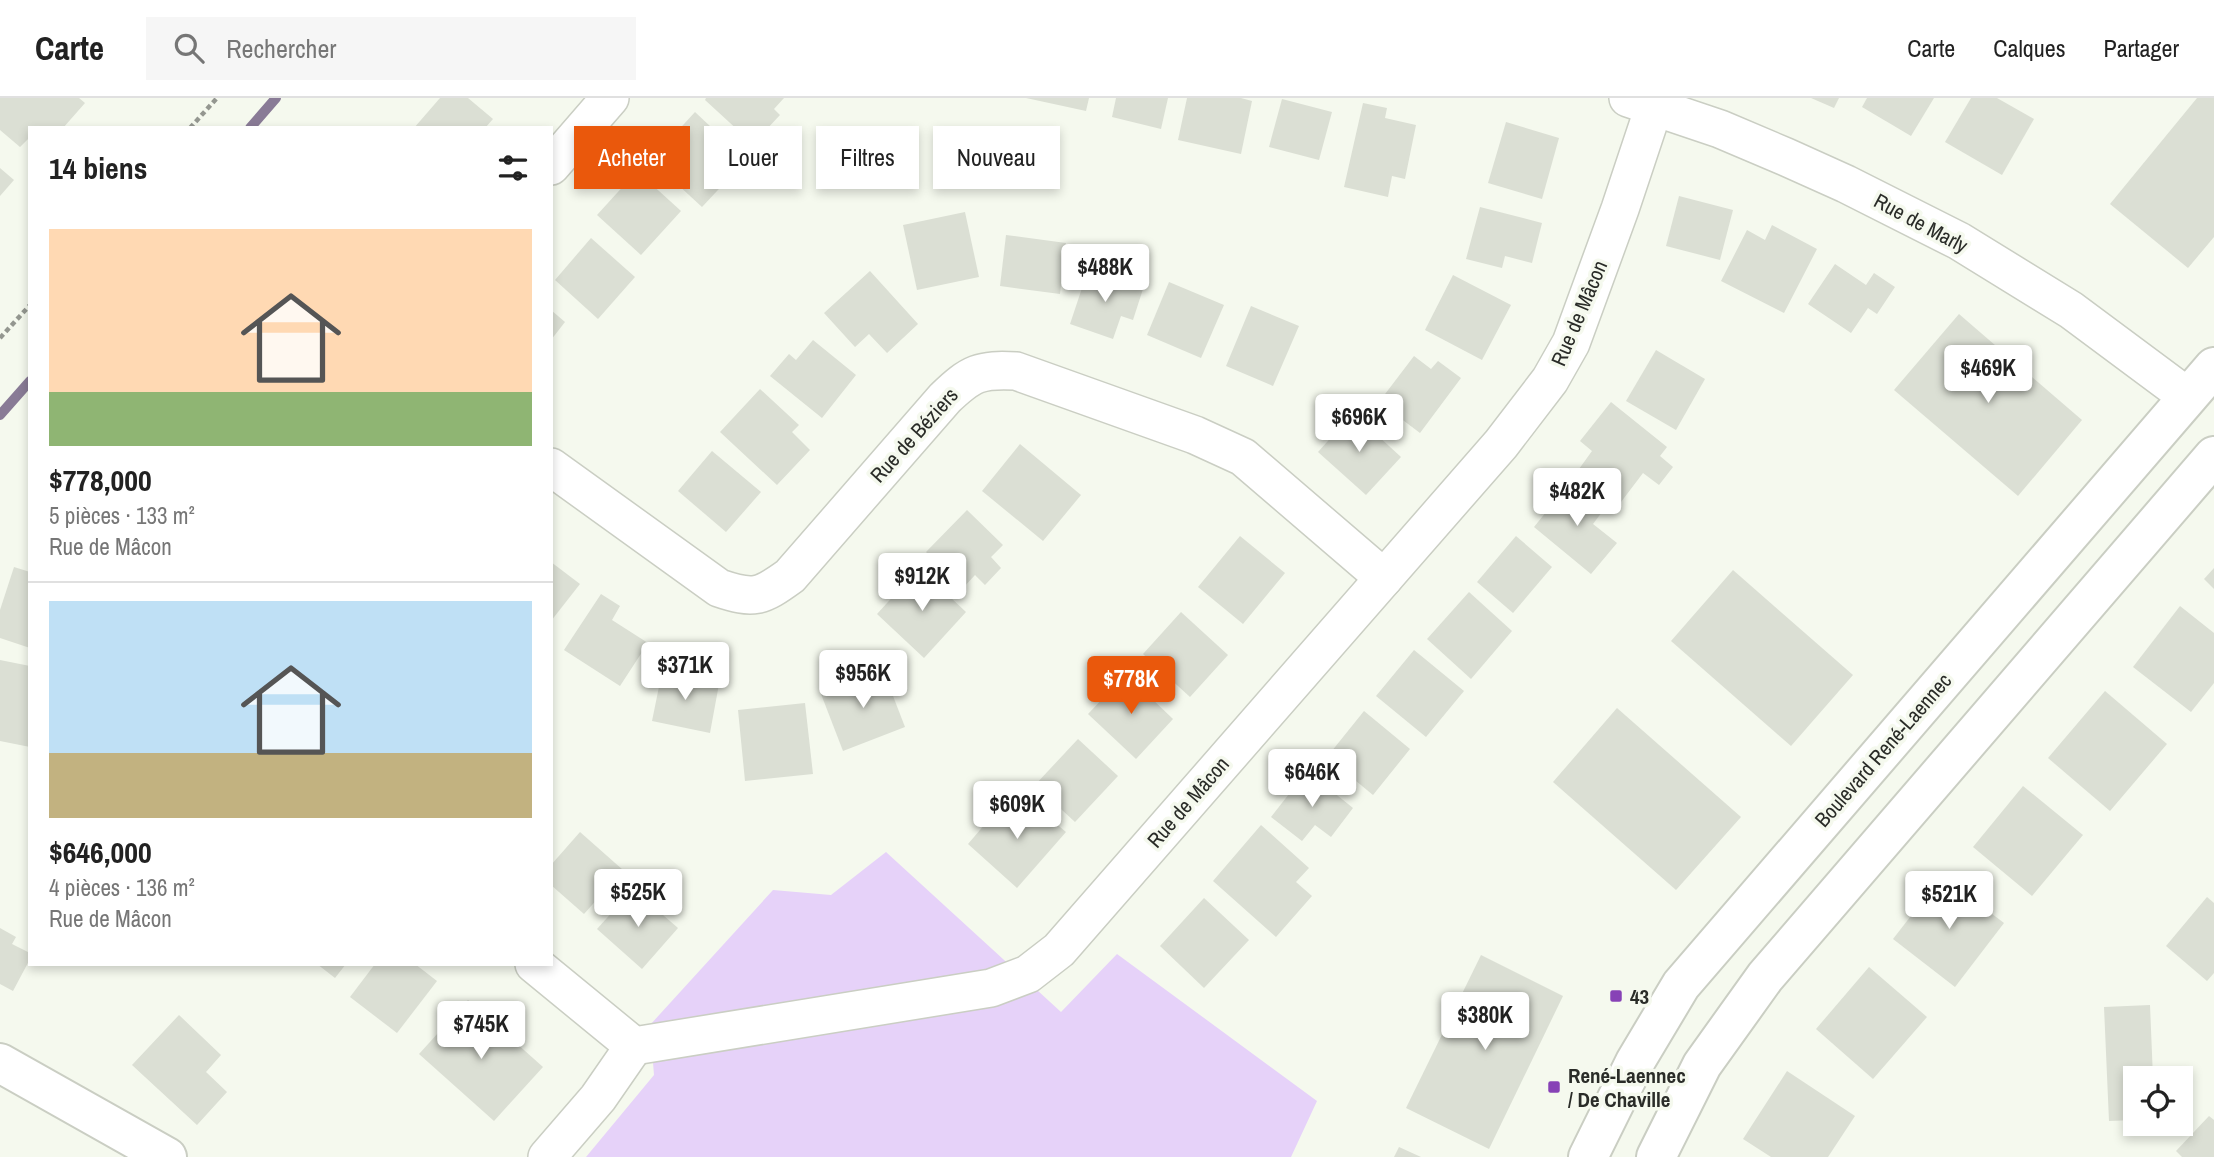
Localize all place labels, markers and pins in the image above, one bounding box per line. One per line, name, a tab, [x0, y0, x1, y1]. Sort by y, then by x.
pin: $488K	[1056, 244, 1154, 304]
pin: $469K	[1939, 345, 2037, 405]
pin: $696K	[1310, 394, 1408, 454]
pin: $482K	[1528, 468, 1626, 528]
pin: $912K	[873, 554, 971, 613]
pin: $371K	[636, 642, 734, 702]
pin: $956K	[814, 650, 912, 710]
pin: $778K	[1082, 656, 1180, 716]
pin: $646K	[1263, 750, 1361, 809]
pin: $609K	[968, 782, 1066, 841]
pin: $525K	[589, 870, 687, 929]
pin: $521K	[1900, 872, 1998, 931]
place label: 43	[1630, 982, 1649, 1011]
marker: 43	[1608, 988, 1624, 1004]
pin: $380K	[1436, 992, 1534, 1052]
pin: $745K	[432, 1002, 530, 1061]
place label: René-Laennec / De Chaville	[1568, 1061, 1686, 1114]
marker: René-Laennec / De Chaville	[1546, 1079, 1562, 1095]

